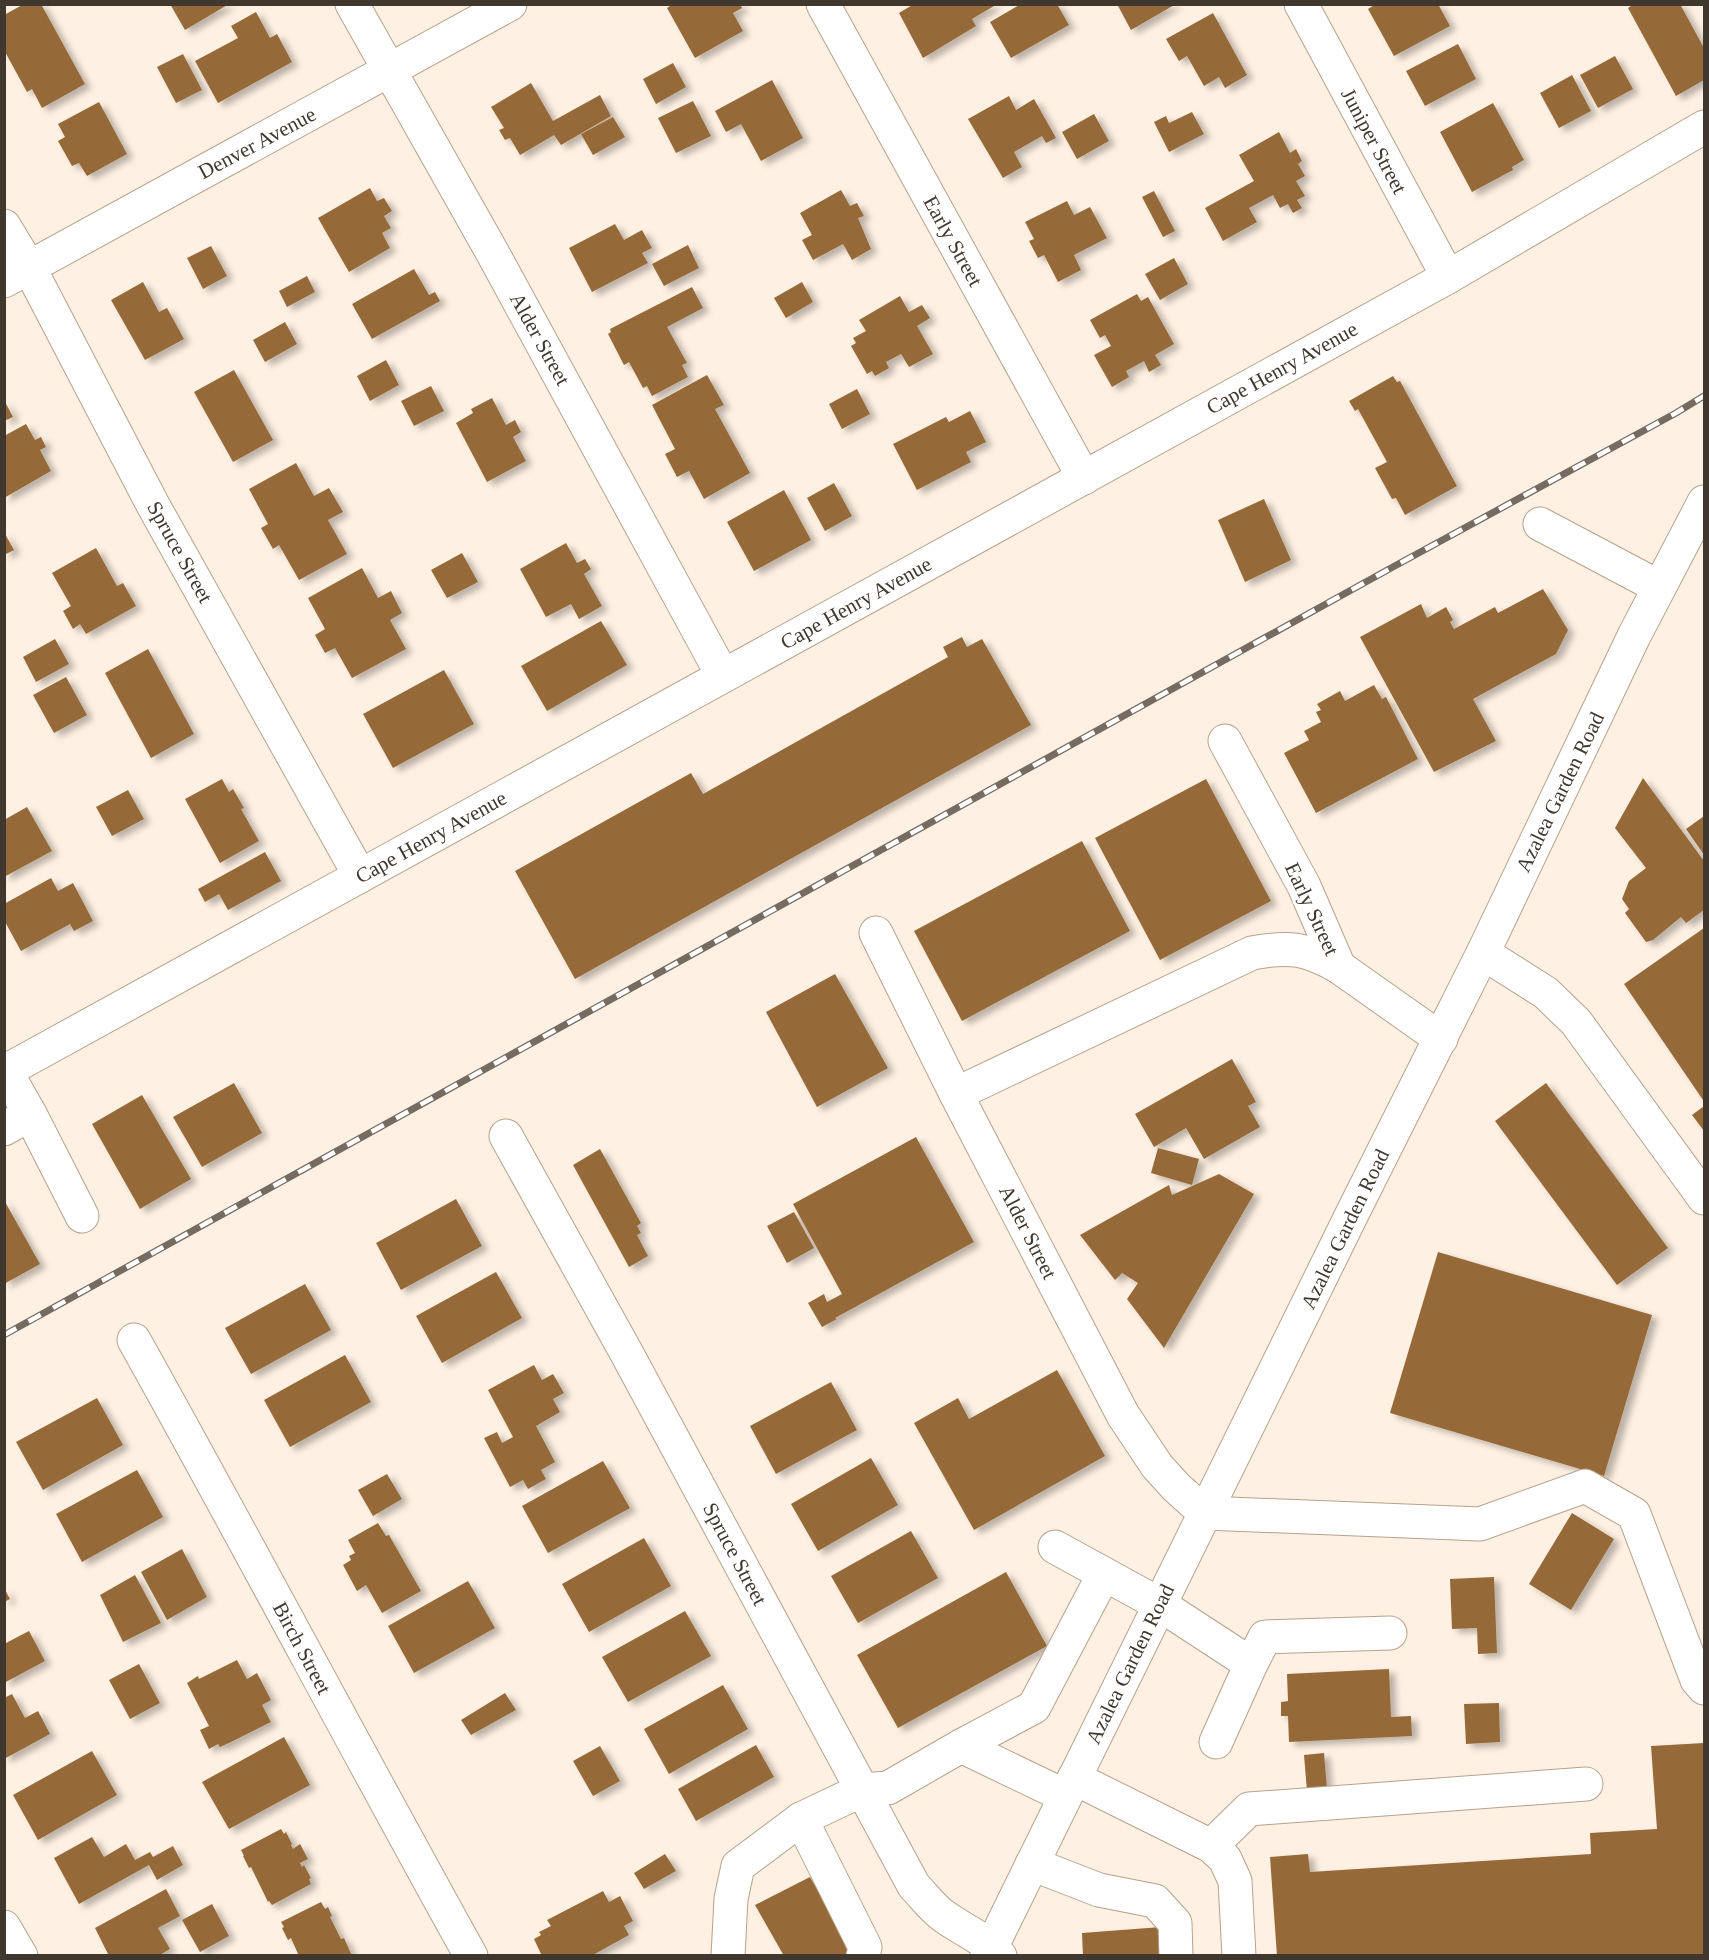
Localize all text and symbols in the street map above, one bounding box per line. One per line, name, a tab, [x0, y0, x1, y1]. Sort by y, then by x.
street label: Juniper Street	[1336, 84, 1412, 198]
street label: Denver Avenue	[194, 102, 320, 184]
street label: Early Street	[918, 192, 988, 291]
street label: Alder Street	[505, 289, 575, 390]
street label: Cape Henry Avenue	[1202, 317, 1362, 419]
street label: Spruce Street	[142, 497, 218, 607]
street label: Cape Henry Avenue	[776, 552, 936, 654]
street label: Azalea Garden Road	[1511, 708, 1609, 876]
street label: Cape Henry Avenue	[351, 786, 511, 888]
street label: Early Street	[1280, 859, 1344, 959]
street label: Azalea Garden Road	[1296, 1145, 1394, 1313]
street label: Alder Street	[994, 1181, 1062, 1283]
street label: Spruce Street	[698, 1499, 772, 1609]
street label: Azalea Garden Road	[1081, 1580, 1179, 1748]
street label: Birch Street	[268, 1598, 336, 1698]

